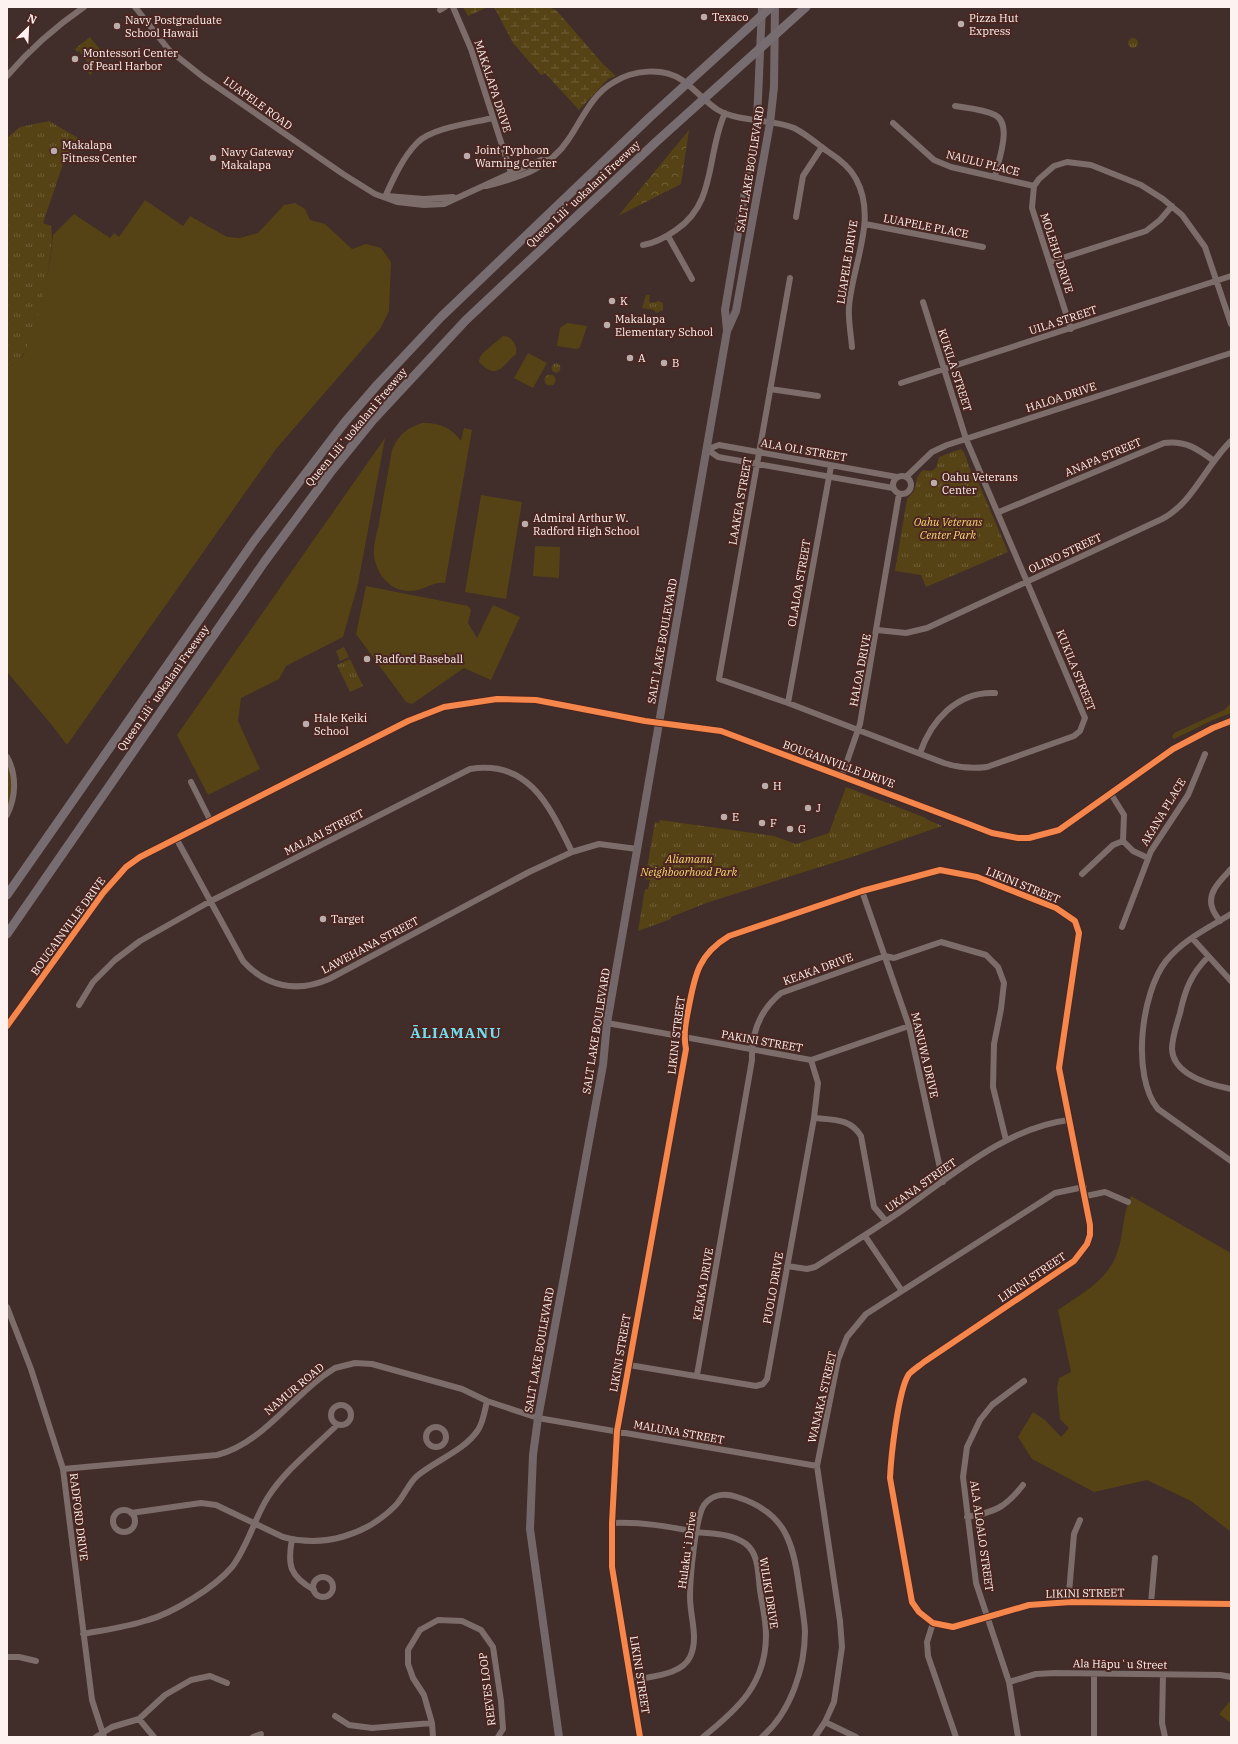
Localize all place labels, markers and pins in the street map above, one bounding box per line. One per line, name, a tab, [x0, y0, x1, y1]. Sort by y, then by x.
place label: Texaco	[712, 10, 748, 24]
place label: Pizza Hut Express	[969, 11, 1019, 38]
marker: Texaco	[699, 12, 709, 22]
place label: Navy Postgraduate School Hawaii	[125, 13, 222, 40]
marker: Pizza Hut Express	[956, 19, 966, 29]
marker: Navy Postgraduate School Hawaii	[112, 21, 122, 31]
place label: Montessori Center of Pearl Harbor	[83, 46, 178, 73]
marker: Montessori Center of Pearl Harbor	[70, 54, 80, 64]
place label: Makalapa Fitness Center	[62, 138, 137, 165]
place label: Joint Typhoon Warning Center	[475, 143, 557, 170]
place label: Navy Gateway Makalapa	[221, 145, 294, 172]
marker: Makalapa Fitness Center	[49, 146, 59, 156]
marker: Joint Typhoon Warning Center	[462, 151, 472, 161]
marker: Navy Gateway Makalapa	[208, 153, 218, 163]
place label: K	[620, 294, 628, 308]
marker: K	[607, 296, 617, 306]
place label: Makalapa Elementary School	[615, 312, 713, 339]
marker: Makalapa Elementary School	[602, 320, 612, 330]
place label: A	[638, 351, 646, 365]
marker: A	[625, 353, 635, 363]
place label: B	[672, 356, 679, 370]
marker: B	[659, 358, 669, 368]
place label: Oahu Veterans Center	[942, 470, 1018, 497]
marker: Oahu Veterans Center	[929, 478, 939, 488]
place label: Admiral Arthur W. Radford High School	[533, 511, 639, 538]
marker: Admiral Arthur W. Radford High School	[520, 519, 530, 529]
place label: Radford Baseball	[375, 652, 463, 666]
marker: Radford Baseball	[362, 654, 372, 664]
place label: Hale Keiki School	[314, 711, 368, 738]
marker: Hale Keiki School	[301, 719, 311, 729]
place label: H	[773, 779, 782, 793]
marker: H	[760, 781, 770, 791]
place label: J	[816, 801, 821, 815]
marker: J	[803, 803, 813, 813]
place label: E	[732, 810, 739, 824]
marker: E	[719, 812, 729, 822]
place label: F	[770, 816, 777, 830]
marker: F	[757, 818, 767, 828]
place label: G	[798, 822, 806, 836]
marker: G	[785, 824, 795, 834]
place label: Target	[331, 912, 364, 926]
marker: Target	[318, 914, 328, 924]

